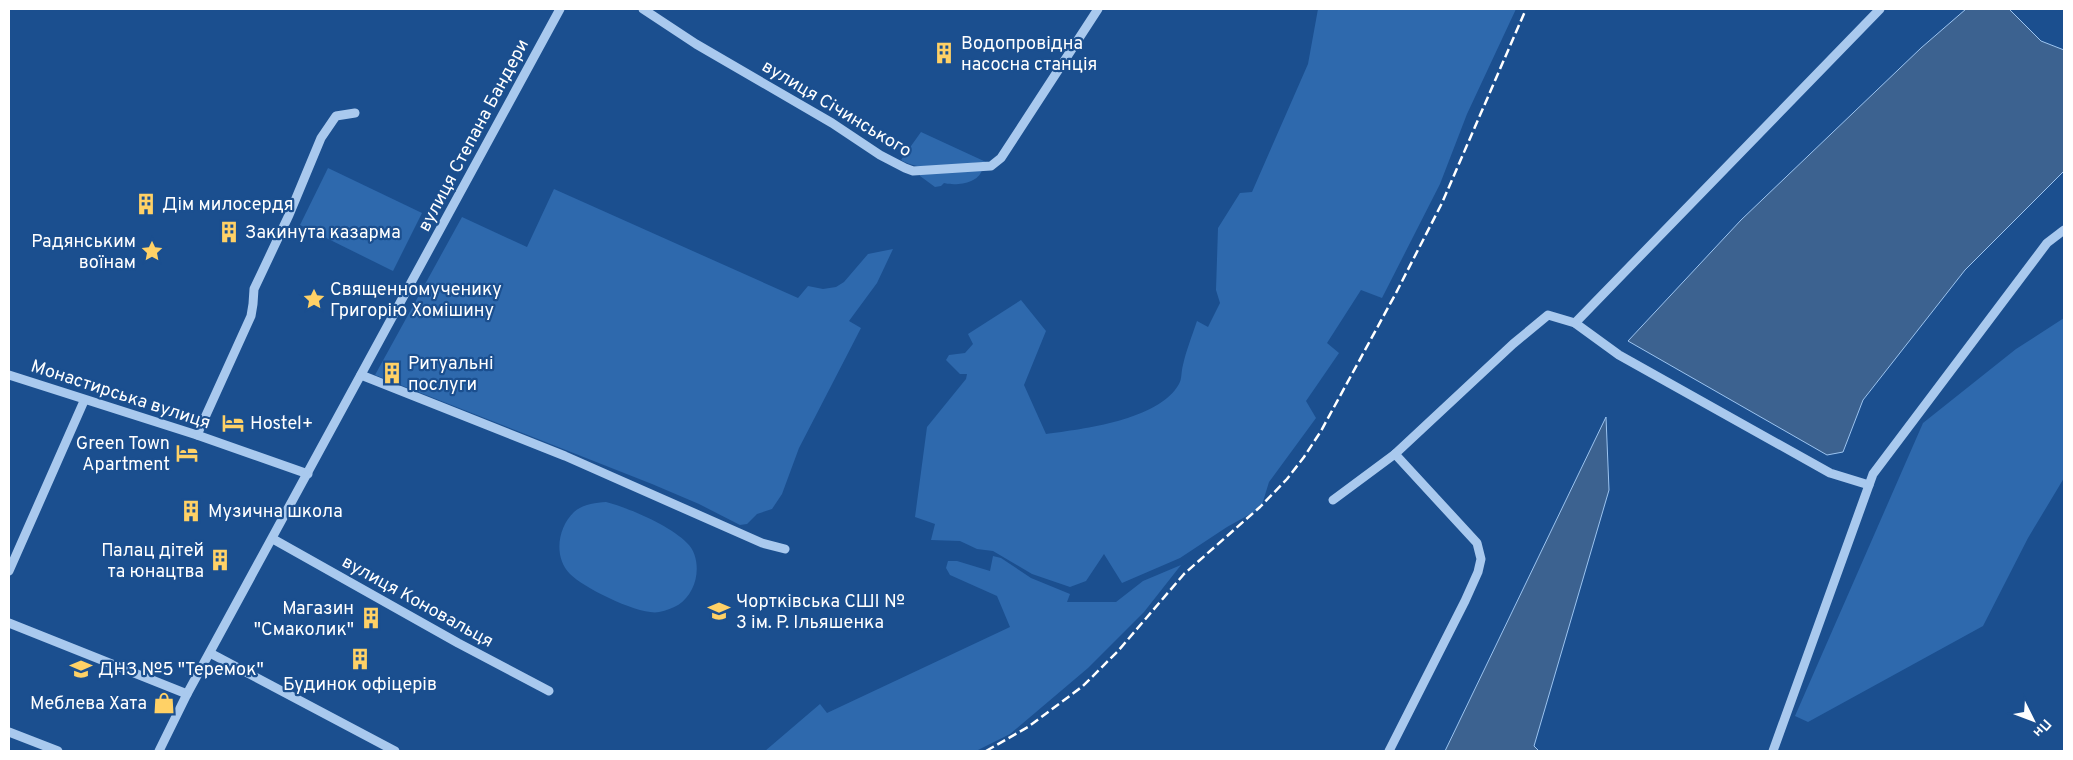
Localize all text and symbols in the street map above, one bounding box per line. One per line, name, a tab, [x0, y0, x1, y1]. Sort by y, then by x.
place label: Водопровідна насосна станція	[961, 33, 1097, 77]
street label: вулиця Степана Бандери	[414, 35, 535, 236]
building icon: Водопровідна насосна станція	[931, 40, 957, 66]
street label: вулиця Січинського	[757, 55, 915, 163]
building icon: Дім милосердя	[133, 191, 159, 217]
place label: Дім милосердя	[162, 194, 294, 217]
building icon: Закинута казарма	[216, 219, 242, 245]
place label: Закинута казарма	[245, 222, 401, 245]
place label: Радянським воїнам	[31, 231, 136, 275]
place icon: Радянським воїнам	[139, 238, 165, 264]
place label: Священномученику Григорію Хомішину	[330, 279, 502, 323]
place icon: Священномученику Григорію Хомішину	[301, 286, 327, 312]
place label: Ритуальні послуги	[408, 353, 493, 397]
street label: Монастирська вулиця	[28, 355, 213, 435]
building icon: Ритуальні послуги	[379, 360, 405, 386]
hotel icon: Hostel+	[220, 410, 246, 436]
place label: Hostel+	[250, 413, 313, 436]
place label: Green Town Apartment	[76, 433, 170, 477]
hotel icon: Green Town Apartment	[174, 440, 200, 466]
building icon: Музична школа	[178, 498, 204, 524]
place label: Музична школа	[208, 501, 343, 524]
place label: Палац дітей та юнацтва	[101, 540, 204, 584]
building icon: Палац дітей та юнацтва	[207, 547, 233, 573]
street label: вулиця Коновальця	[337, 551, 497, 654]
place label: Чортківська СШІ № 3 ім. Р. Ільяшенка	[736, 591, 905, 635]
place label: Магазин "Смаколик"	[254, 598, 354, 642]
school or university icon: Чортківська СШІ № 3 ім. Р. Ільяшенка	[706, 598, 732, 624]
building icon: Магазин "Смаколик"	[358, 605, 384, 631]
building icon: Будинок офіцерів	[347, 646, 373, 672]
school or university icon: ДНЗ №5 "Теремок"	[68, 656, 94, 682]
place label: ДНЗ №5 "Теремок"	[98, 659, 264, 682]
place label: Будинок офіцерів	[283, 674, 437, 697]
shop icon: Меблева Хата	[151, 690, 177, 716]
place label: Меблева Хата	[30, 693, 147, 716]
north arrow	[2008, 695, 2058, 745]
text: Пн	[2029, 715, 2054, 740]

